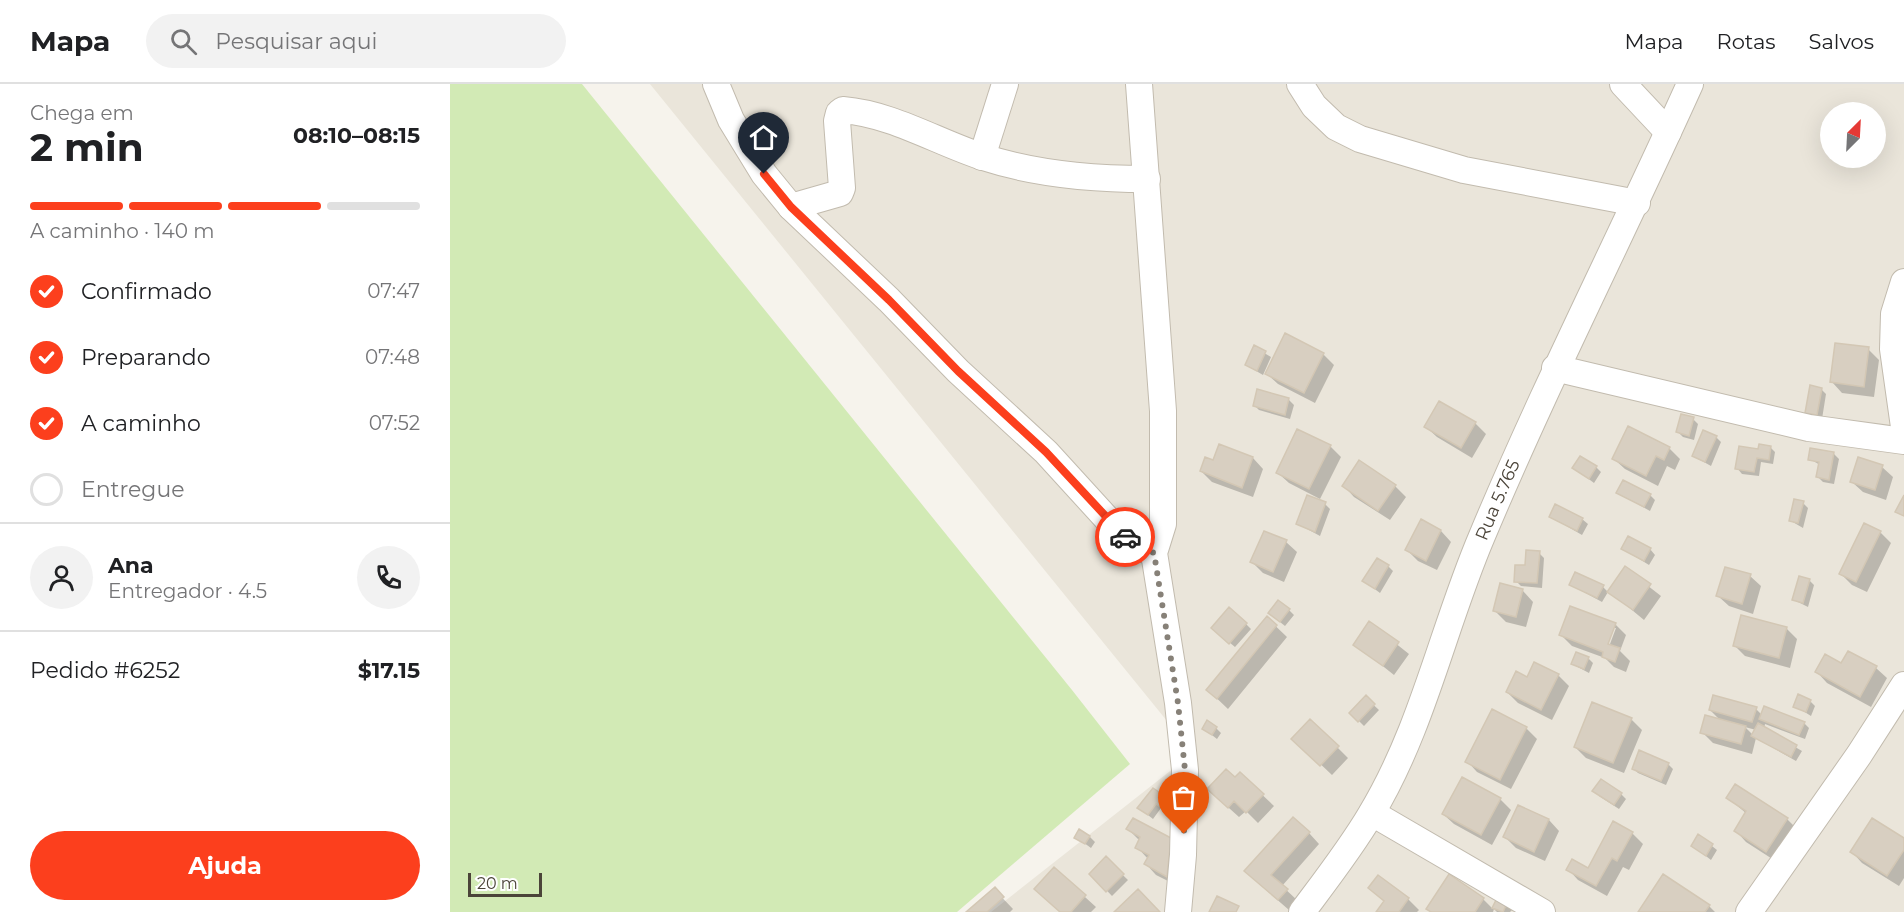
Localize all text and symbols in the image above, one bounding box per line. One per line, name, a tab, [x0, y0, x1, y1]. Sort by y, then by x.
search box	[146, 14, 566, 68]
text: Mapa	[30, 24, 110, 58]
icon: search	[167, 25, 200, 58]
text: Pesquisar aqui	[215, 28, 377, 55]
text: Mapa	[1624, 29, 1683, 54]
text: Rotas	[1716, 29, 1776, 54]
text: Salvos	[1809, 29, 1874, 54]
text: Chega em	[30, 101, 134, 125]
north arrow	[1820, 102, 1886, 168]
map controls	[1820, 102, 1886, 168]
pin	[738, 112, 789, 174]
icon: home	[747, 121, 780, 154]
text: 08:10–08:15	[293, 122, 420, 149]
text: 2 min	[30, 123, 144, 171]
text: A caminho · 140 m	[30, 219, 214, 243]
icon: check	[30, 275, 63, 308]
text: Confirmado	[81, 278, 212, 305]
text: 07:47	[367, 279, 420, 303]
icon: check	[30, 341, 63, 374]
text: Preparando	[81, 344, 210, 371]
text: 07:48	[365, 345, 420, 369]
icon: check	[30, 407, 63, 440]
text: A caminho	[81, 410, 201, 437]
text: 07:52	[369, 411, 420, 435]
street label: Rua 5.765	[1470, 456, 1525, 544]
text: Entregue	[81, 476, 185, 503]
courier	[1095, 507, 1155, 567]
icon: car	[1109, 521, 1142, 554]
button: person	[30, 546, 93, 609]
button: phone	[357, 546, 420, 609]
text: Ana	[108, 552, 154, 579]
text: Entregador · 4.5	[108, 579, 267, 603]
text: Pedido #6252	[30, 657, 180, 684]
text: $17.15	[358, 657, 420, 684]
pin	[1158, 772, 1209, 834]
icon: bag	[1167, 781, 1200, 814]
button: Ajuda	[30, 831, 420, 900]
scale bar	[468, 870, 542, 898]
text: 20 m	[477, 874, 518, 893]

